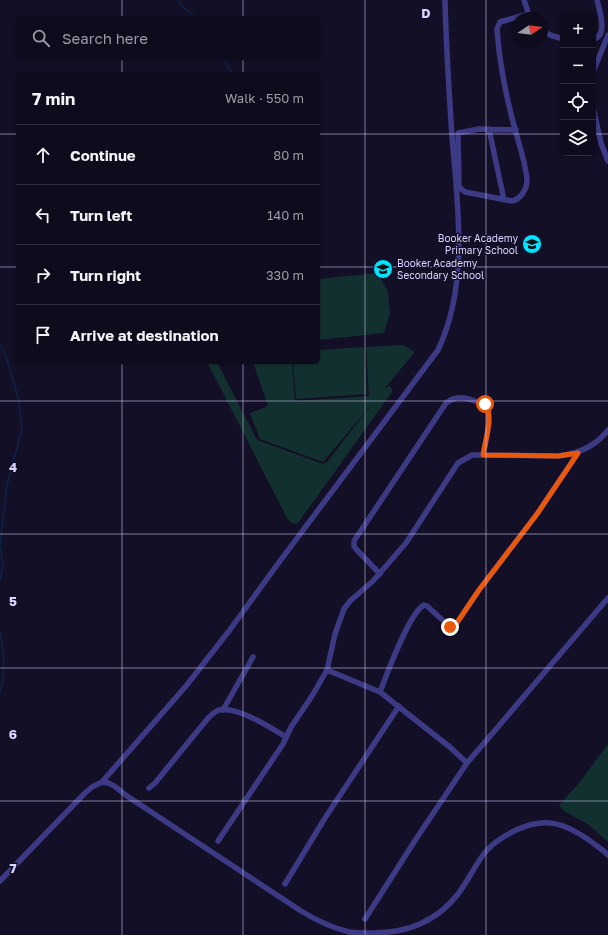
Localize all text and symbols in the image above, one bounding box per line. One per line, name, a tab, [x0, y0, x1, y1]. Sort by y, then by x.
text: D	[421, 5, 431, 21]
north arrow	[512, 12, 548, 48]
map controls	[560, 12, 596, 156]
button: +	[560, 12, 596, 48]
search box	[16, 16, 320, 60]
icon: search	[30, 27, 52, 49]
text: Search here	[62, 29, 148, 47]
button: −	[560, 48, 596, 84]
button: locate	[560, 84, 596, 120]
text: 7 min	[32, 88, 75, 109]
text: Walk · 550 m	[225, 90, 304, 106]
button: layers	[560, 120, 596, 156]
icon: ahead	[32, 144, 54, 166]
text: Continue	[70, 146, 136, 164]
text: 80 m	[273, 147, 304, 163]
icon: left	[32, 204, 54, 226]
text: Turn left	[70, 206, 132, 224]
text: 140 m	[267, 207, 304, 223]
place label: Booker Academy Primary School	[438, 232, 518, 256]
school or university icon: Booker Academy Primary School	[521, 233, 543, 255]
place label: Booker Academy Secondary School	[397, 257, 484, 281]
school or university icon: Booker Academy Secondary School	[372, 258, 394, 280]
icon: right	[32, 264, 54, 286]
text: Turn right	[70, 266, 141, 284]
text: 330 m	[266, 267, 304, 283]
icon: arrive	[32, 324, 54, 346]
text: Arrive at destination	[70, 326, 219, 344]
route start	[476, 395, 494, 413]
text: 4	[9, 459, 17, 475]
text: 5	[9, 593, 17, 609]
route end	[441, 618, 459, 636]
text: 6	[9, 726, 17, 742]
text: 7	[9, 860, 17, 876]

